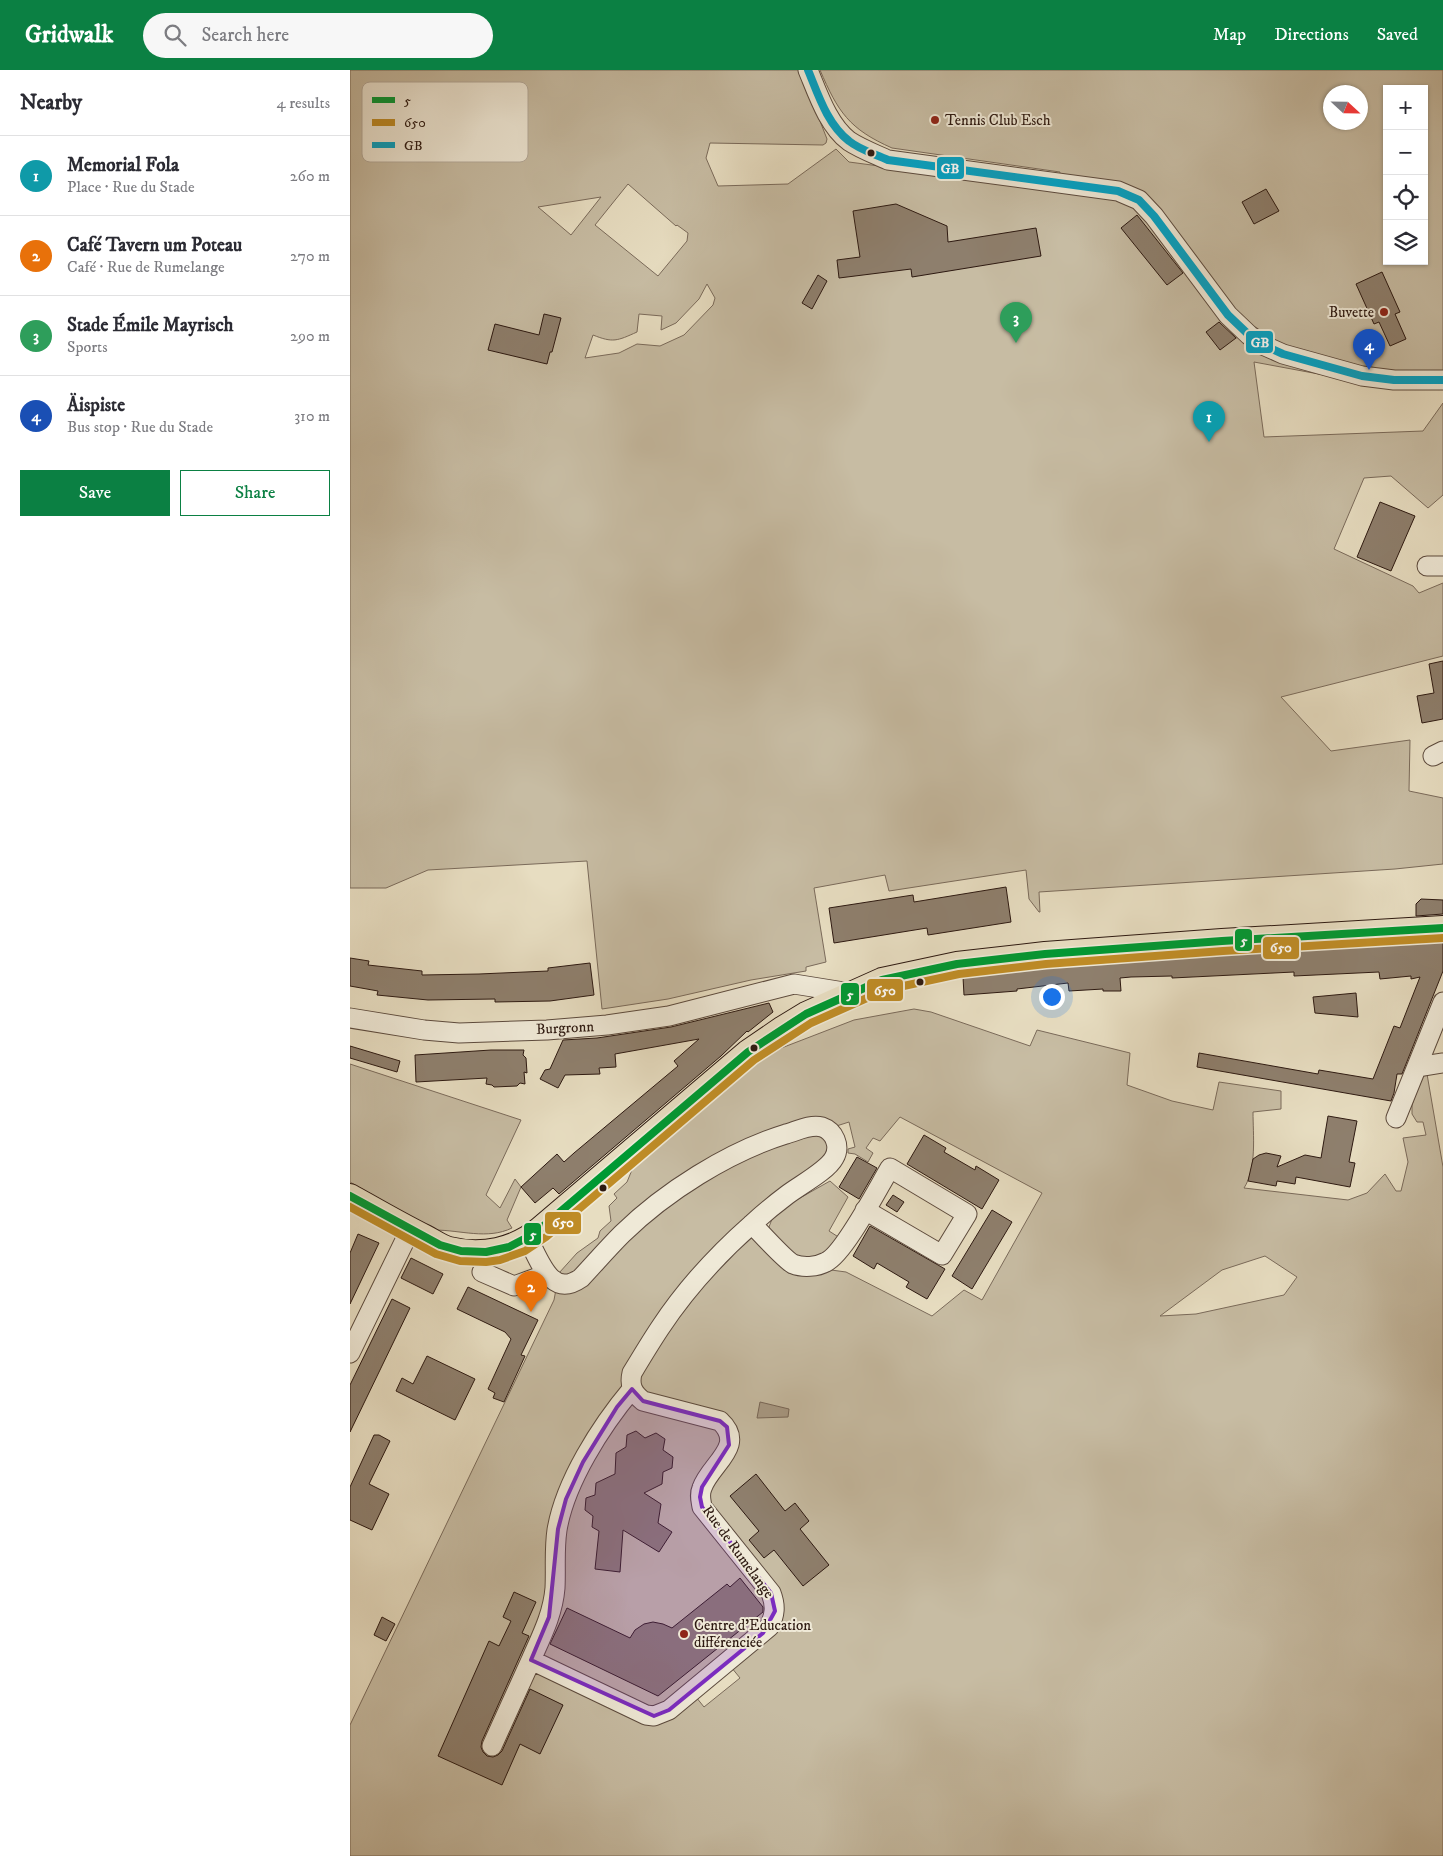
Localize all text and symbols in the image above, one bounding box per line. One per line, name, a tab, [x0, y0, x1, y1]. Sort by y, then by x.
search box	[143, 13, 493, 58]
text: Gridwalk	[25, 20, 113, 50]
icon: search	[161, 21, 189, 49]
text: Search here	[201, 24, 289, 47]
text: Map	[1213, 24, 1246, 46]
text: Directions	[1274, 24, 1349, 46]
text: Saved	[1377, 24, 1418, 46]
legend	[362, 82, 528, 162]
north arrow	[1323, 85, 1368, 130]
map controls	[1383, 85, 1428, 265]
button: +	[1383, 85, 1428, 130]
text: Nearby	[20, 90, 82, 116]
text: 5	[404, 92, 411, 110]
text: 4 results	[277, 93, 330, 113]
place label: Tennis Club Esch	[945, 111, 1051, 130]
text: 650	[404, 114, 426, 132]
marker: Tennis Club Esch	[929, 114, 941, 126]
button: −	[1383, 130, 1428, 175]
text: GB	[404, 137, 423, 155]
unlabelled marker	[866, 148, 876, 158]
text: Memorial Fola	[67, 154, 179, 177]
line badge: GB	[936, 156, 965, 180]
text: GB	[941, 160, 959, 178]
text: 1	[33, 166, 39, 186]
text: 260 m	[290, 166, 330, 186]
button: locate	[1383, 175, 1428, 220]
text: Place · Rue du Stade	[67, 177, 195, 197]
button: layers	[1383, 220, 1428, 265]
text: Café Tavern um Poteau	[67, 234, 242, 257]
text: 2	[32, 246, 40, 266]
text: 270 m	[290, 246, 330, 266]
text: Café · Rue de Rumelange	[67, 257, 225, 277]
pin: 3	[1000, 302, 1032, 343]
place label: Buvette	[1329, 303, 1374, 322]
marker: Buvette	[1378, 306, 1390, 318]
text: Stade Émile Mayrisch	[67, 314, 234, 337]
text: 3	[33, 326, 39, 346]
text: 290 m	[290, 326, 330, 346]
pin: 4	[1353, 329, 1385, 370]
line badge: GB	[1245, 330, 1274, 354]
text: GB	[1251, 334, 1269, 352]
text: Sports	[67, 337, 108, 357]
text: Äispiste	[67, 394, 125, 417]
pin: 1	[1193, 401, 1225, 442]
text: 4	[31, 406, 41, 426]
text: 310 m	[294, 406, 330, 426]
text: Bus stop · Rue du Stade	[67, 417, 213, 437]
button: Save	[20, 470, 170, 516]
button: Share	[180, 470, 330, 516]
line badge: 5	[1234, 928, 1253, 952]
text: 5	[1240, 932, 1248, 950]
line badge: 650	[1262, 936, 1300, 960]
text: 650	[1270, 939, 1292, 957]
unlabelled marker	[915, 977, 925, 987]
line badge: 650	[866, 978, 904, 1002]
line badge: 5	[840, 982, 860, 1006]
text: 650	[874, 982, 896, 1000]
your location	[1039, 984, 1065, 1010]
text: 5	[846, 986, 854, 1004]
street label: Burgronn	[535, 1017, 595, 1039]
unlabelled marker	[749, 1043, 759, 1053]
unlabelled marker	[598, 1183, 608, 1193]
line badge: 650	[544, 1211, 582, 1235]
text: 650	[552, 1214, 574, 1232]
line badge: 5	[523, 1222, 542, 1246]
text: 5	[529, 1226, 537, 1244]
pin: 2	[515, 1271, 547, 1312]
street label: Rue de Rumelange	[698, 1502, 778, 1602]
place label: Centre d'Education différenciée	[694, 1616, 811, 1652]
marker: Centre d'Education différenciée	[678, 1628, 690, 1640]

